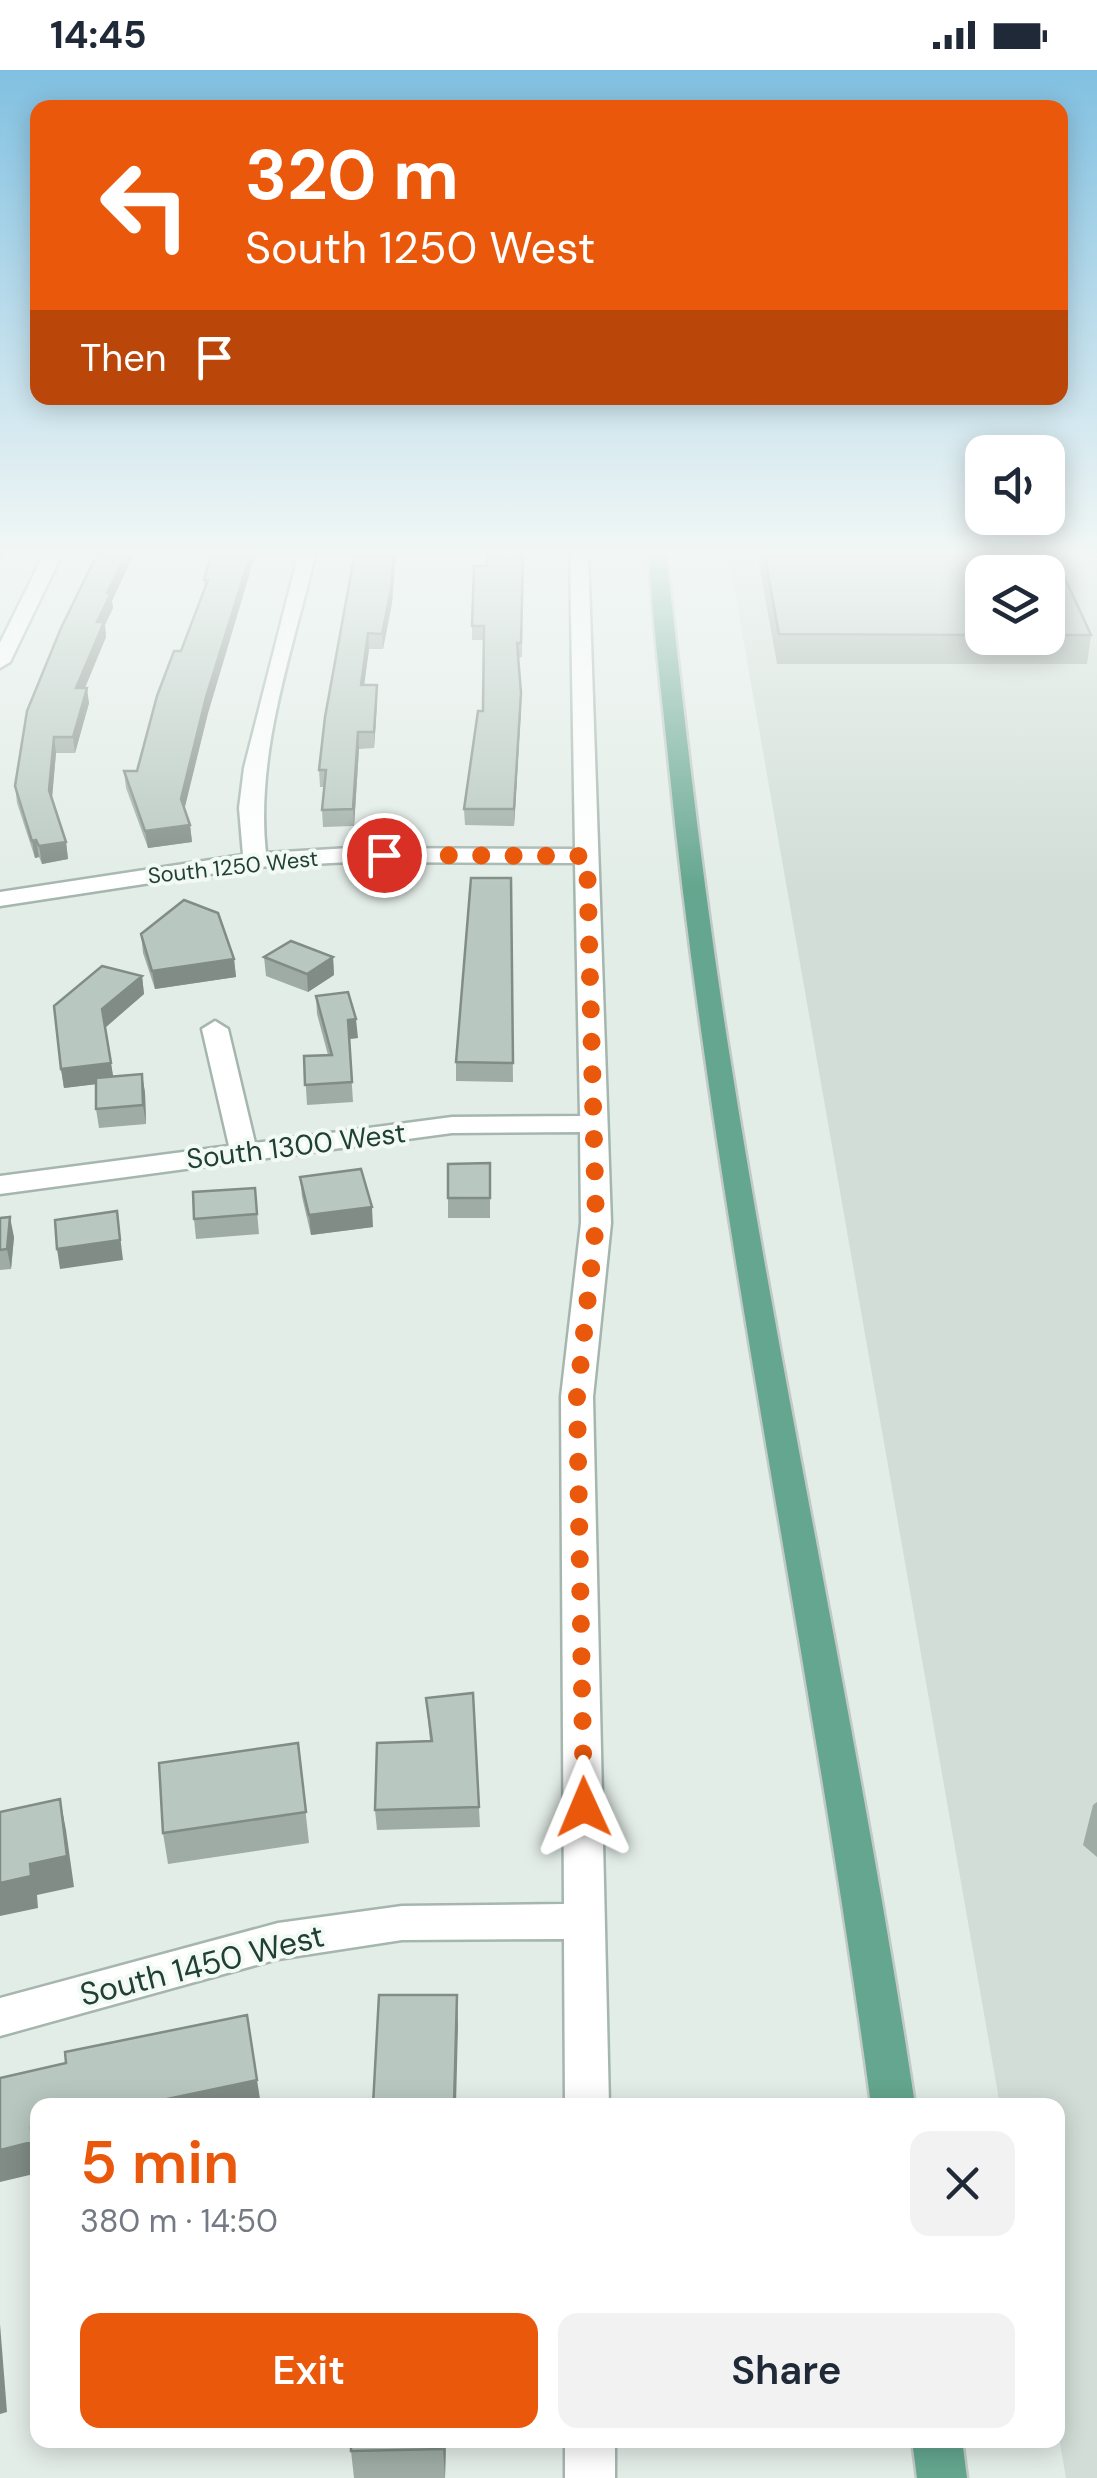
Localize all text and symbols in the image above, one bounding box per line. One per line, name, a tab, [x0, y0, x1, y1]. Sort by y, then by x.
text: 14:45	[50, 10, 147, 60]
text: 320 m	[245, 130, 459, 221]
icon: left	[80, 140, 210, 270]
text: South 1250 West	[245, 218, 595, 277]
icon: arrive	[187, 330, 242, 385]
text: Then	[80, 333, 167, 383]
map controls	[965, 435, 1065, 655]
button: sound	[965, 435, 1065, 535]
button: layers	[965, 555, 1065, 655]
pin	[342, 813, 427, 898]
icon: arrive	[357, 828, 412, 883]
street label: South 1250 West	[146, 844, 320, 890]
street label: South 1300 West	[184, 1114, 408, 1178]
position arrow	[532, 1755, 636, 1859]
street label: South 1450 West	[76, 1914, 328, 2016]
text: 5 min	[80, 2123, 239, 2202]
button: close	[910, 2131, 1015, 2236]
text: 380 m · 14:50	[80, 2200, 278, 2242]
button: Exit	[80, 2313, 538, 2428]
button: Share	[558, 2313, 1015, 2428]

